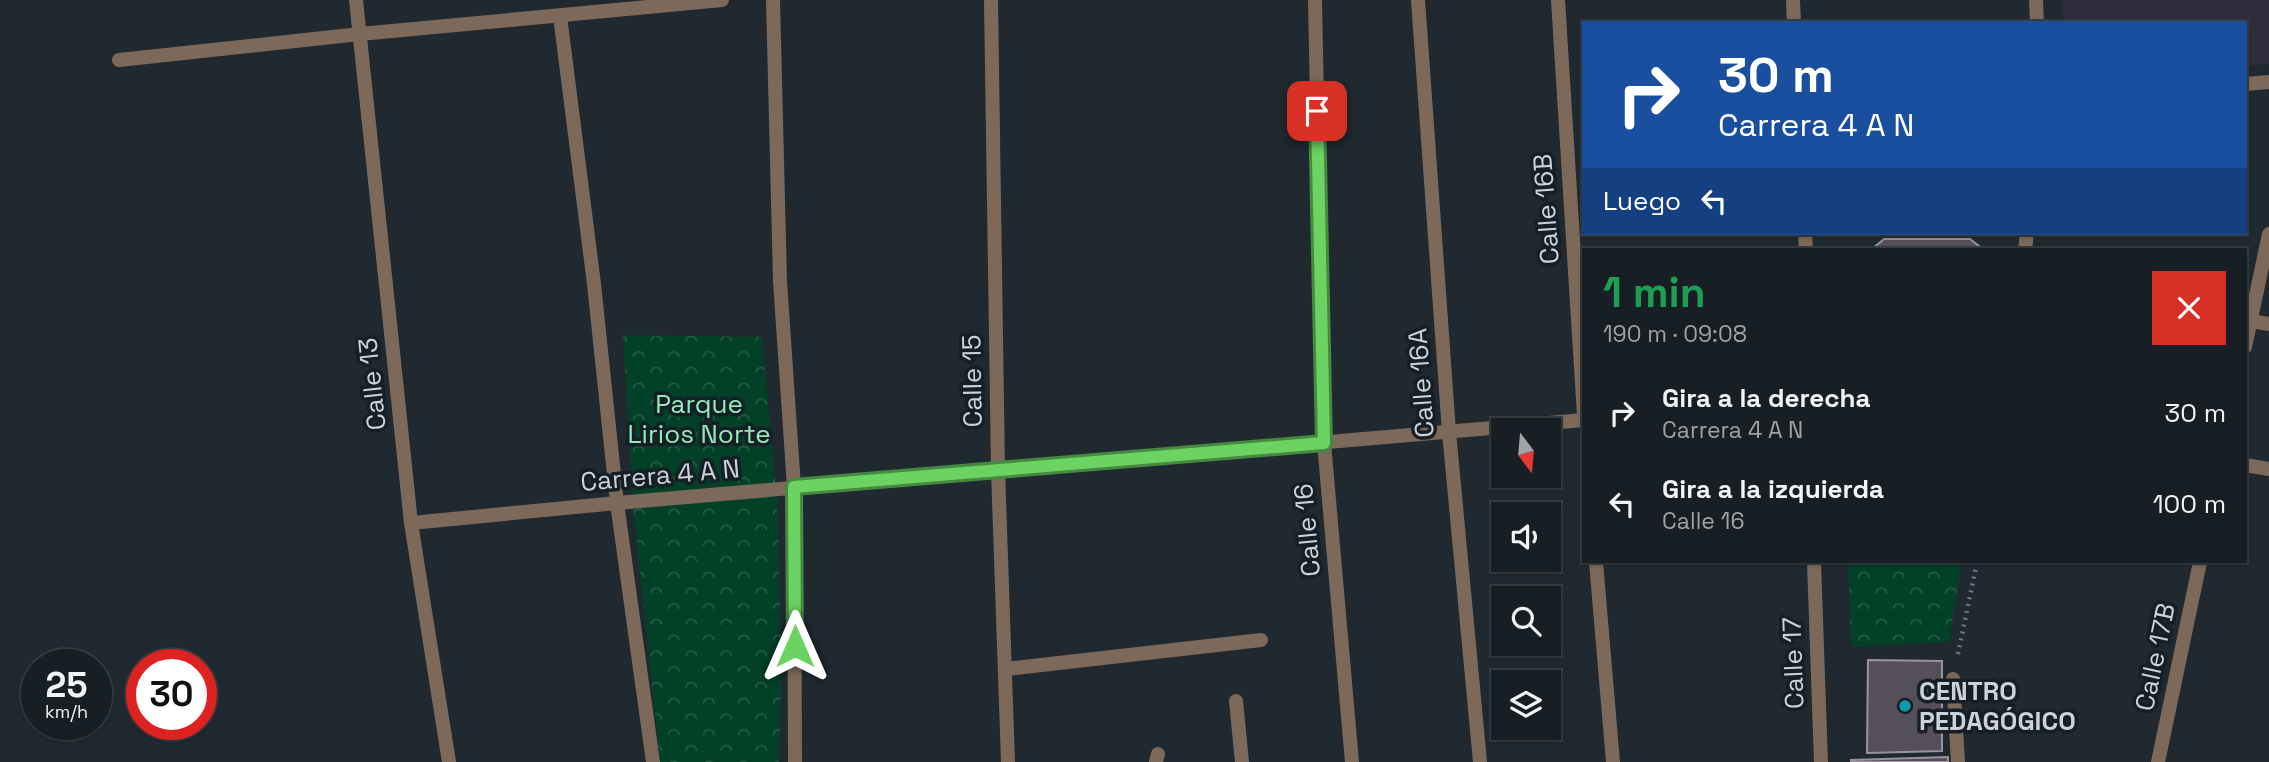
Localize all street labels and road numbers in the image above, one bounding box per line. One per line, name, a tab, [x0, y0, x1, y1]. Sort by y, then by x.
street label: Calle 16B	[1525, 153, 1567, 265]
street label: Calle 16A	[1400, 327, 1442, 439]
street label: Calle 15	[954, 334, 990, 428]
street label: Calle 13	[350, 336, 394, 432]
street label: Carrera 4 A N	[579, 451, 741, 499]
street label: Calle 16	[1286, 482, 1328, 578]
street label: Calle 17B	[2127, 600, 2183, 714]
street label: Calle 17	[1774, 616, 1812, 710]

